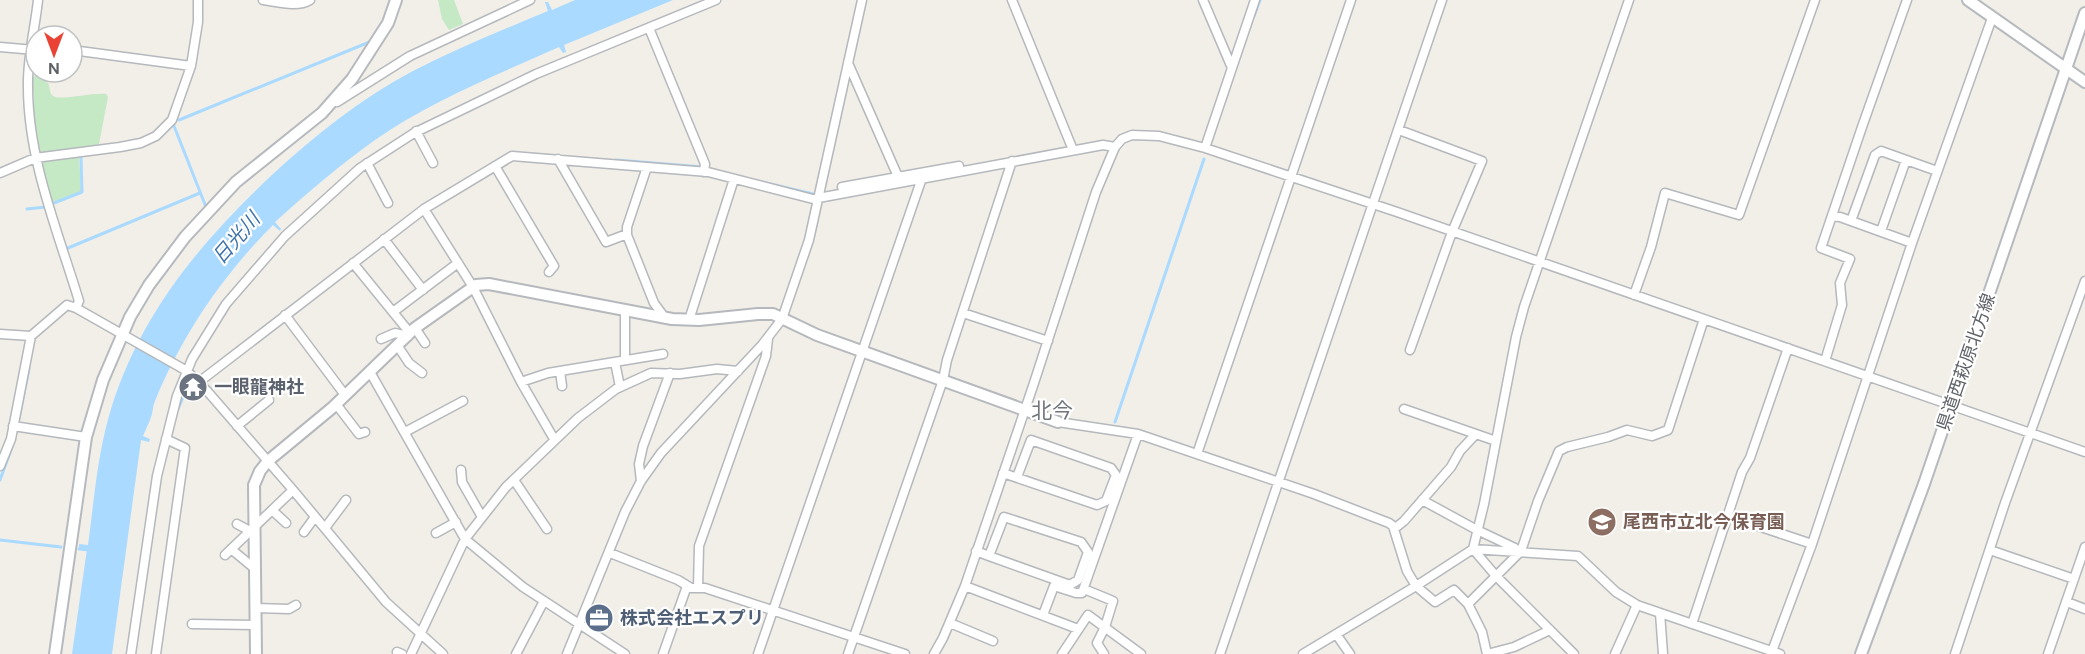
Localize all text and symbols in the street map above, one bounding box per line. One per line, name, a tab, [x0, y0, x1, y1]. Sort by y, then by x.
north arrow	[24, 24, 84, 84]
text: N	[48, 58, 60, 79]
water label: 日光川	[207, 205, 267, 269]
street label: 県道西萩原北方線	[1931, 290, 2001, 434]
temple icon: 一眼龍神社	[177, 371, 209, 403]
place label: 一眼龍神社	[214, 375, 304, 399]
district label: 北今	[1031, 397, 1073, 425]
school or university icon: 尾西市立北今保育園	[1586, 506, 1618, 538]
place label: 尾西市立北今保育園	[1623, 510, 1785, 534]
office icon: 株式会社エスプリ	[583, 602, 615, 634]
place label: 株式会社エスプリ	[620, 606, 764, 630]

